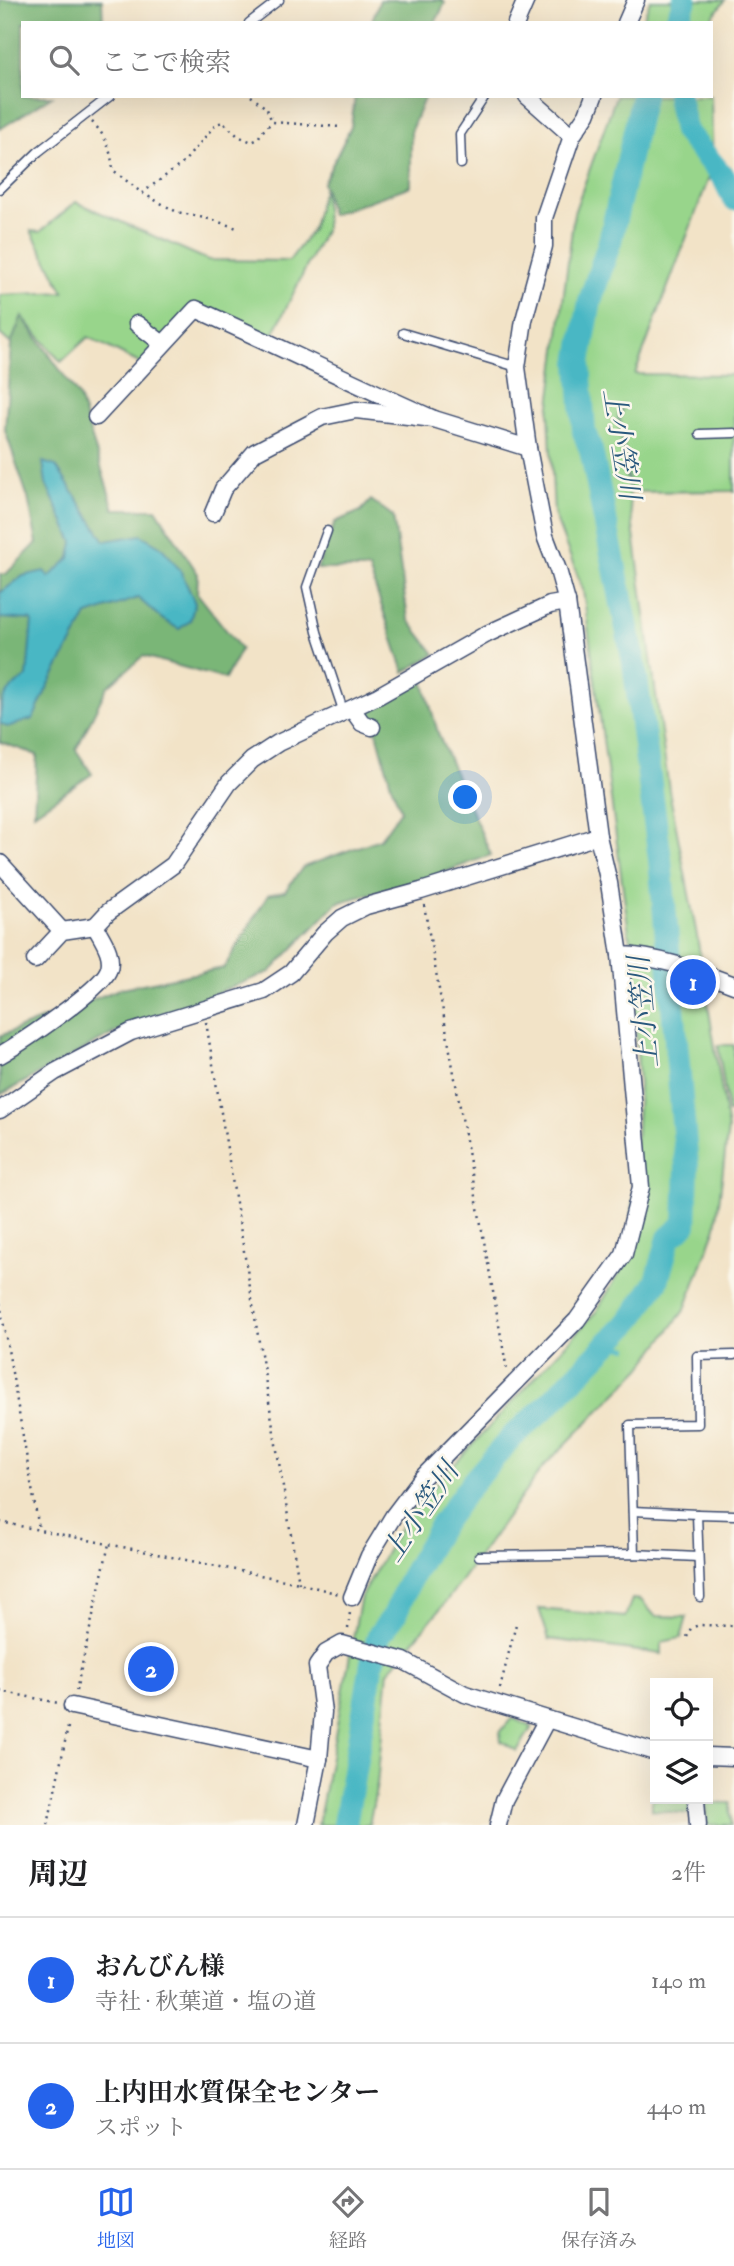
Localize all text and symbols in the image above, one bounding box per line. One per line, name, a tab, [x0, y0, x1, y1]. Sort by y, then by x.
search box	[21, 21, 713, 98]
icon: search	[45, 41, 83, 79]
text: ここで検索	[101, 47, 231, 79]
water label: 上小笠川	[595, 386, 648, 505]
your location	[448, 780, 482, 814]
water label: 上小笠川	[621, 952, 666, 1069]
pin: 1	[670, 956, 716, 1008]
water label: 上小笠川	[375, 1453, 468, 1568]
pin: 2	[128, 1643, 174, 1695]
map controls	[650, 1678, 713, 1804]
button: locate	[650, 1678, 713, 1741]
button: layers	[650, 1741, 713, 1804]
text: 周辺	[28, 1856, 88, 1893]
text: 2件	[671, 1858, 706, 1887]
text: おんびん様	[95, 1951, 225, 1983]
text: 1	[47, 1966, 55, 1995]
text: 140 m	[651, 1966, 706, 1995]
text: 寺社 · 秋葉道・塩の道	[95, 1987, 316, 2016]
text: 上内田水質保全センター	[95, 2077, 380, 2109]
text: 2	[45, 2092, 57, 2121]
text: 440 m	[647, 2092, 706, 2121]
text: スポット	[95, 2113, 187, 2142]
tab: 地図	[97, 2183, 135, 2253]
tab: 経路	[329, 2183, 367, 2253]
tab: 保存済み	[561, 2183, 637, 2253]

